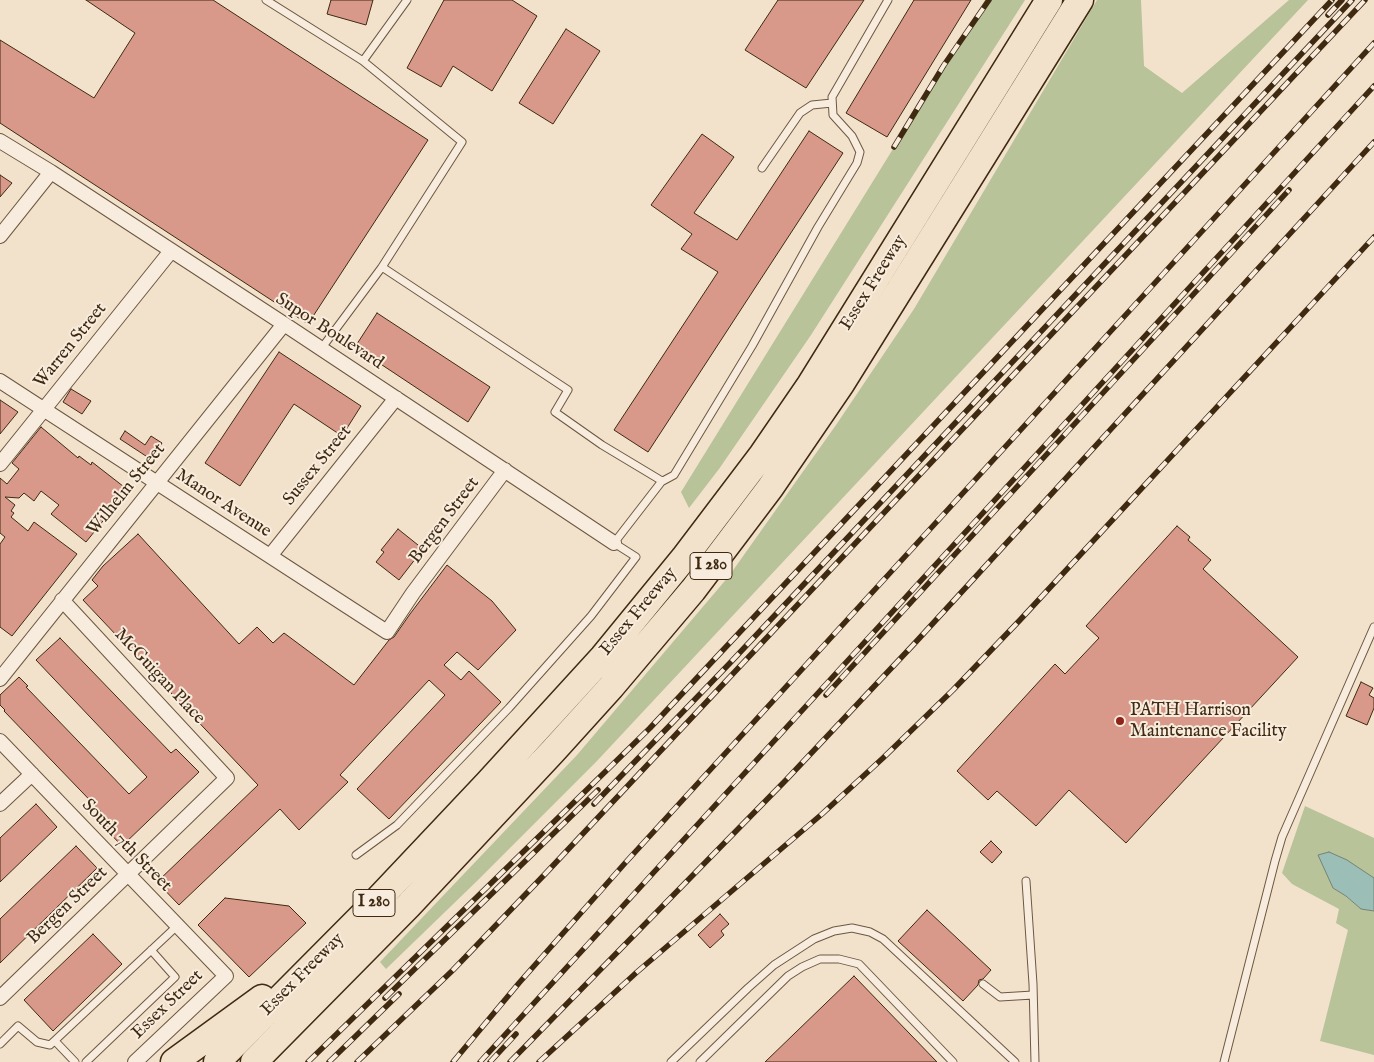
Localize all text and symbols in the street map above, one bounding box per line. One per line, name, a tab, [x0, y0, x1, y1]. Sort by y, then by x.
street label: Essex Freeway	[836, 231, 912, 335]
street label: Supor Boulevard	[271, 289, 387, 375]
street label: Warren Street	[30, 299, 112, 393]
street label: Sussex Street	[279, 422, 357, 510]
street label: Wilhelm Street	[83, 440, 171, 540]
street label: Manor Avenue	[171, 465, 275, 543]
street label: Bergen Street	[405, 473, 485, 569]
road number: I 280	[690, 552, 732, 580]
street label: Essex Freeway	[596, 563, 682, 661]
street label: McGuigan Place	[109, 625, 209, 729]
place label: PATH Harrison Maintenance Facility	[1130, 700, 1287, 742]
marker: PATH Harrison Maintenance Facility	[1114, 715, 1126, 727]
street label: South 7th Street	[76, 795, 176, 897]
street label: Bergen Street	[23, 862, 113, 950]
road number: I 280	[353, 890, 395, 916]
street label: Essex Freeway	[257, 929, 349, 1021]
street label: Essex Street	[128, 966, 208, 1044]

